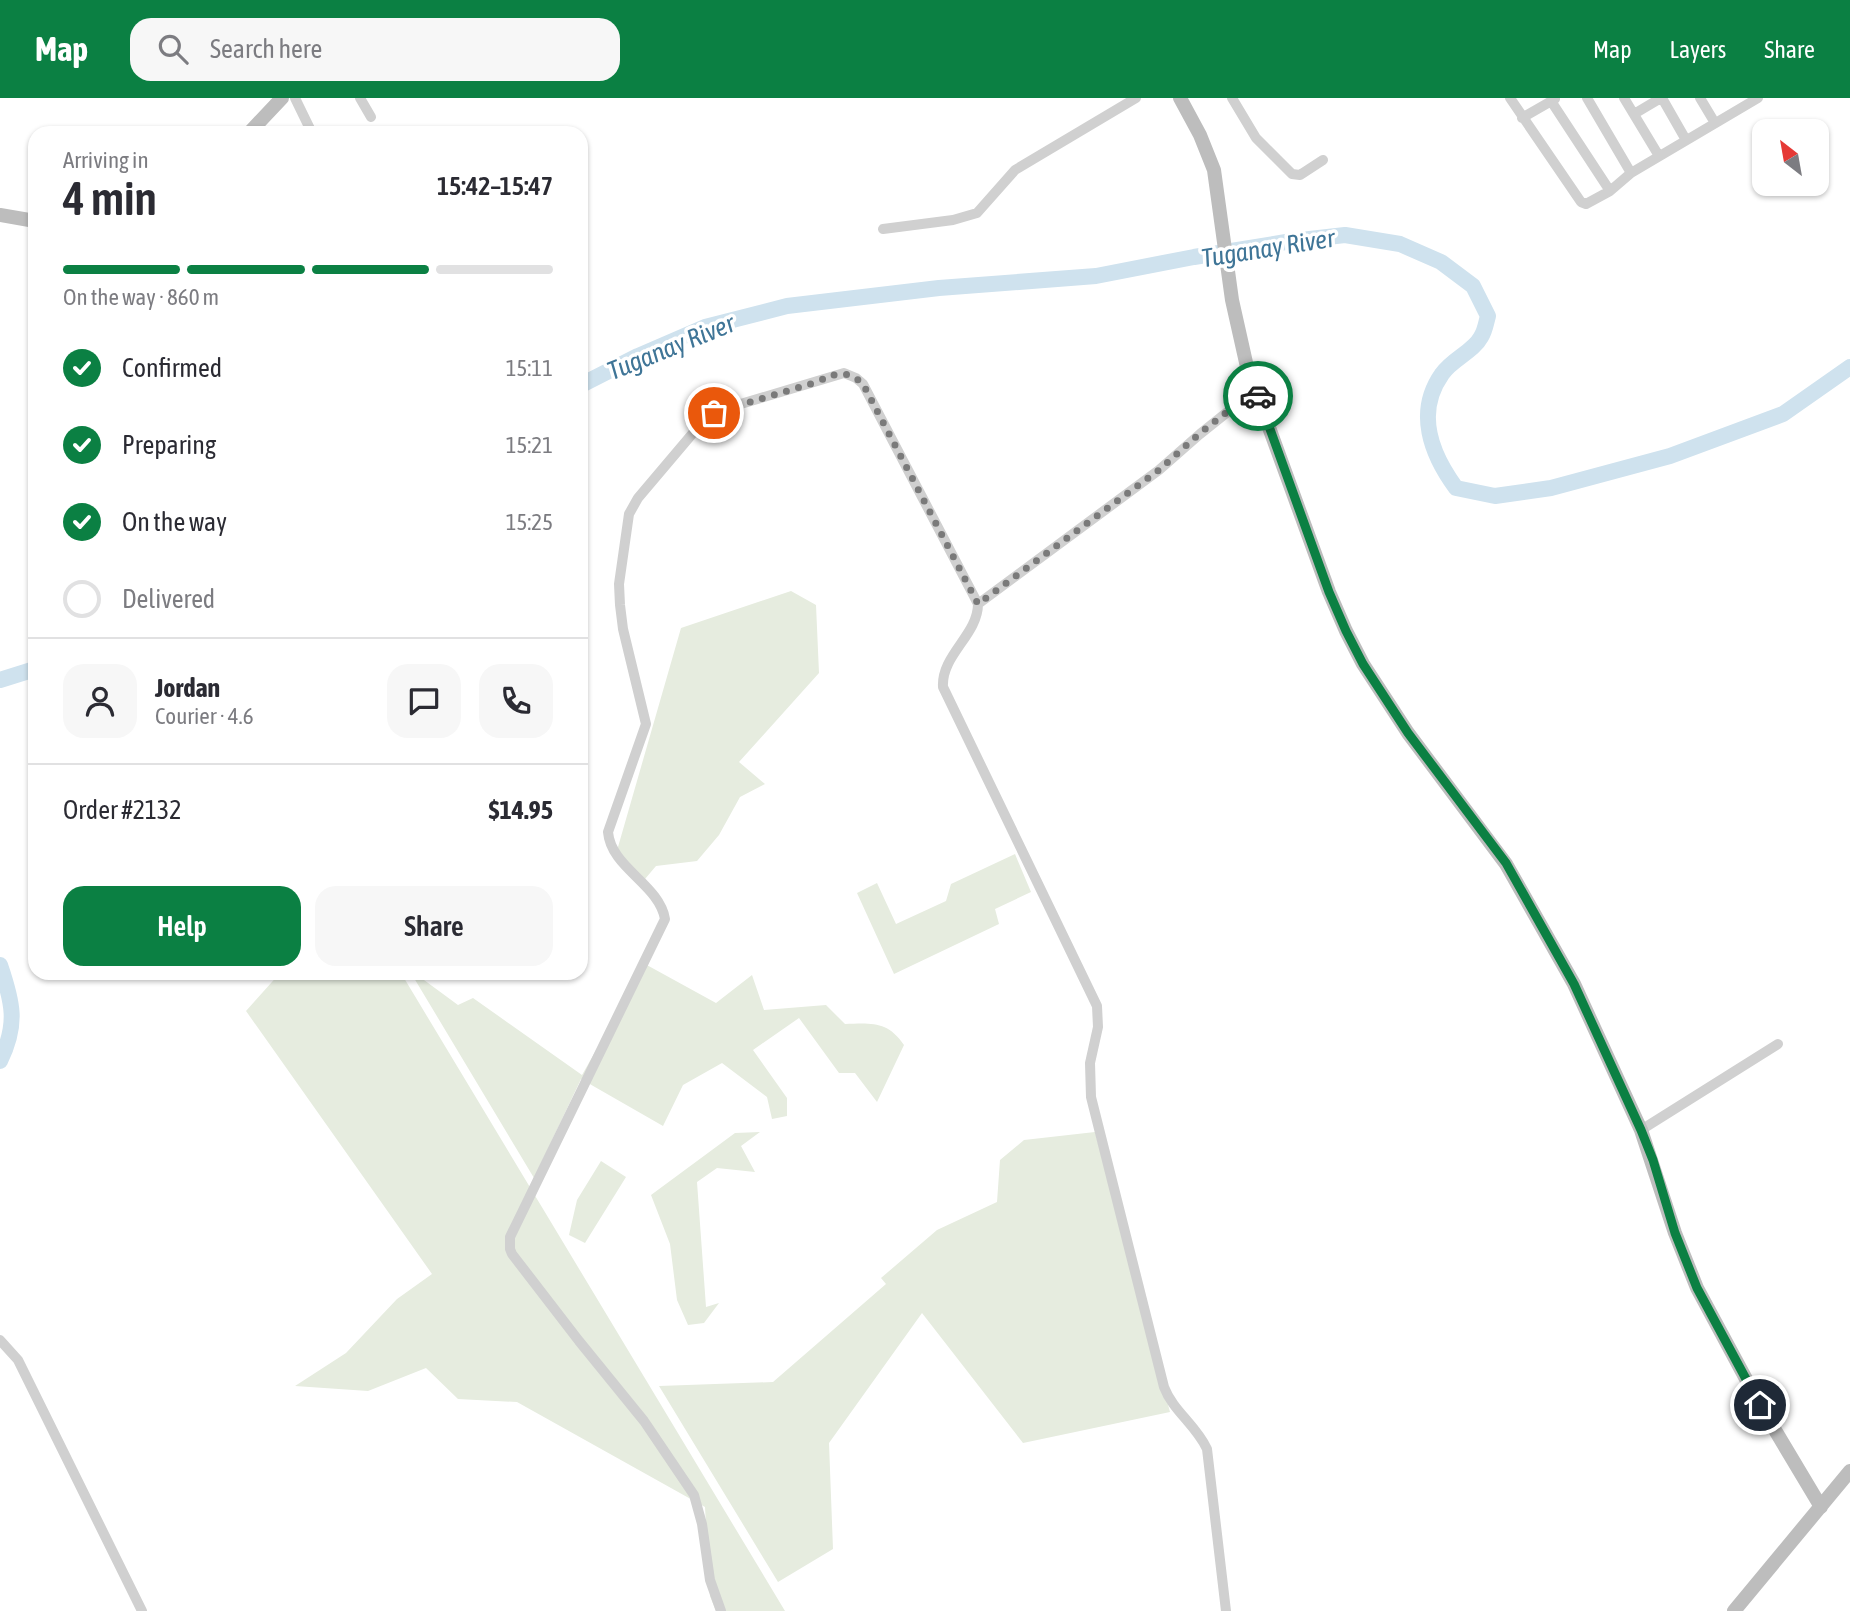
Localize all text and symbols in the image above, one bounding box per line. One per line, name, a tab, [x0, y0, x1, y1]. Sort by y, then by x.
search box	[130, 18, 620, 81]
text: Map	[35, 30, 88, 68]
icon: search	[154, 30, 192, 68]
text: Search here	[210, 34, 322, 64]
text: Map	[1593, 36, 1632, 63]
text: Layers	[1670, 36, 1726, 63]
text: Share	[1764, 36, 1815, 63]
north arrow	[1752, 119, 1829, 196]
map controls	[1752, 119, 1829, 196]
text: Arriving in	[63, 147, 149, 173]
text: 15:42–15:47	[437, 171, 553, 201]
text: 4 min	[63, 172, 157, 225]
water label: Tuganay River	[1199, 222, 1338, 273]
text: On the way · 860 m	[63, 284, 219, 310]
water label: Tuganay River	[603, 307, 740, 386]
icon: check	[63, 349, 101, 387]
text: Confirmed	[122, 353, 222, 383]
text: 15:11	[506, 355, 553, 381]
courier	[1223, 361, 1293, 431]
icon: car	[1239, 377, 1277, 415]
pin	[684, 383, 744, 443]
icon: bag	[695, 394, 733, 432]
icon: check	[63, 426, 101, 464]
text: Preparing	[122, 430, 216, 460]
text: 15:21	[506, 432, 553, 458]
icon: check	[63, 503, 101, 541]
text: On the way	[122, 507, 227, 537]
text: 15:25	[506, 509, 553, 535]
text: Delivered	[122, 584, 215, 614]
button: person	[63, 664, 137, 738]
button: chat	[387, 664, 461, 738]
button: phone	[479, 664, 553, 738]
text: Jordan	[155, 673, 220, 703]
text: Courier · 4.6	[155, 703, 254, 729]
text: Order #2132	[63, 795, 182, 825]
text: $14.95	[489, 795, 553, 825]
button: Help	[63, 886, 301, 966]
button: Share	[315, 886, 553, 966]
pin	[1730, 1375, 1790, 1435]
icon: home	[1741, 1386, 1779, 1424]

